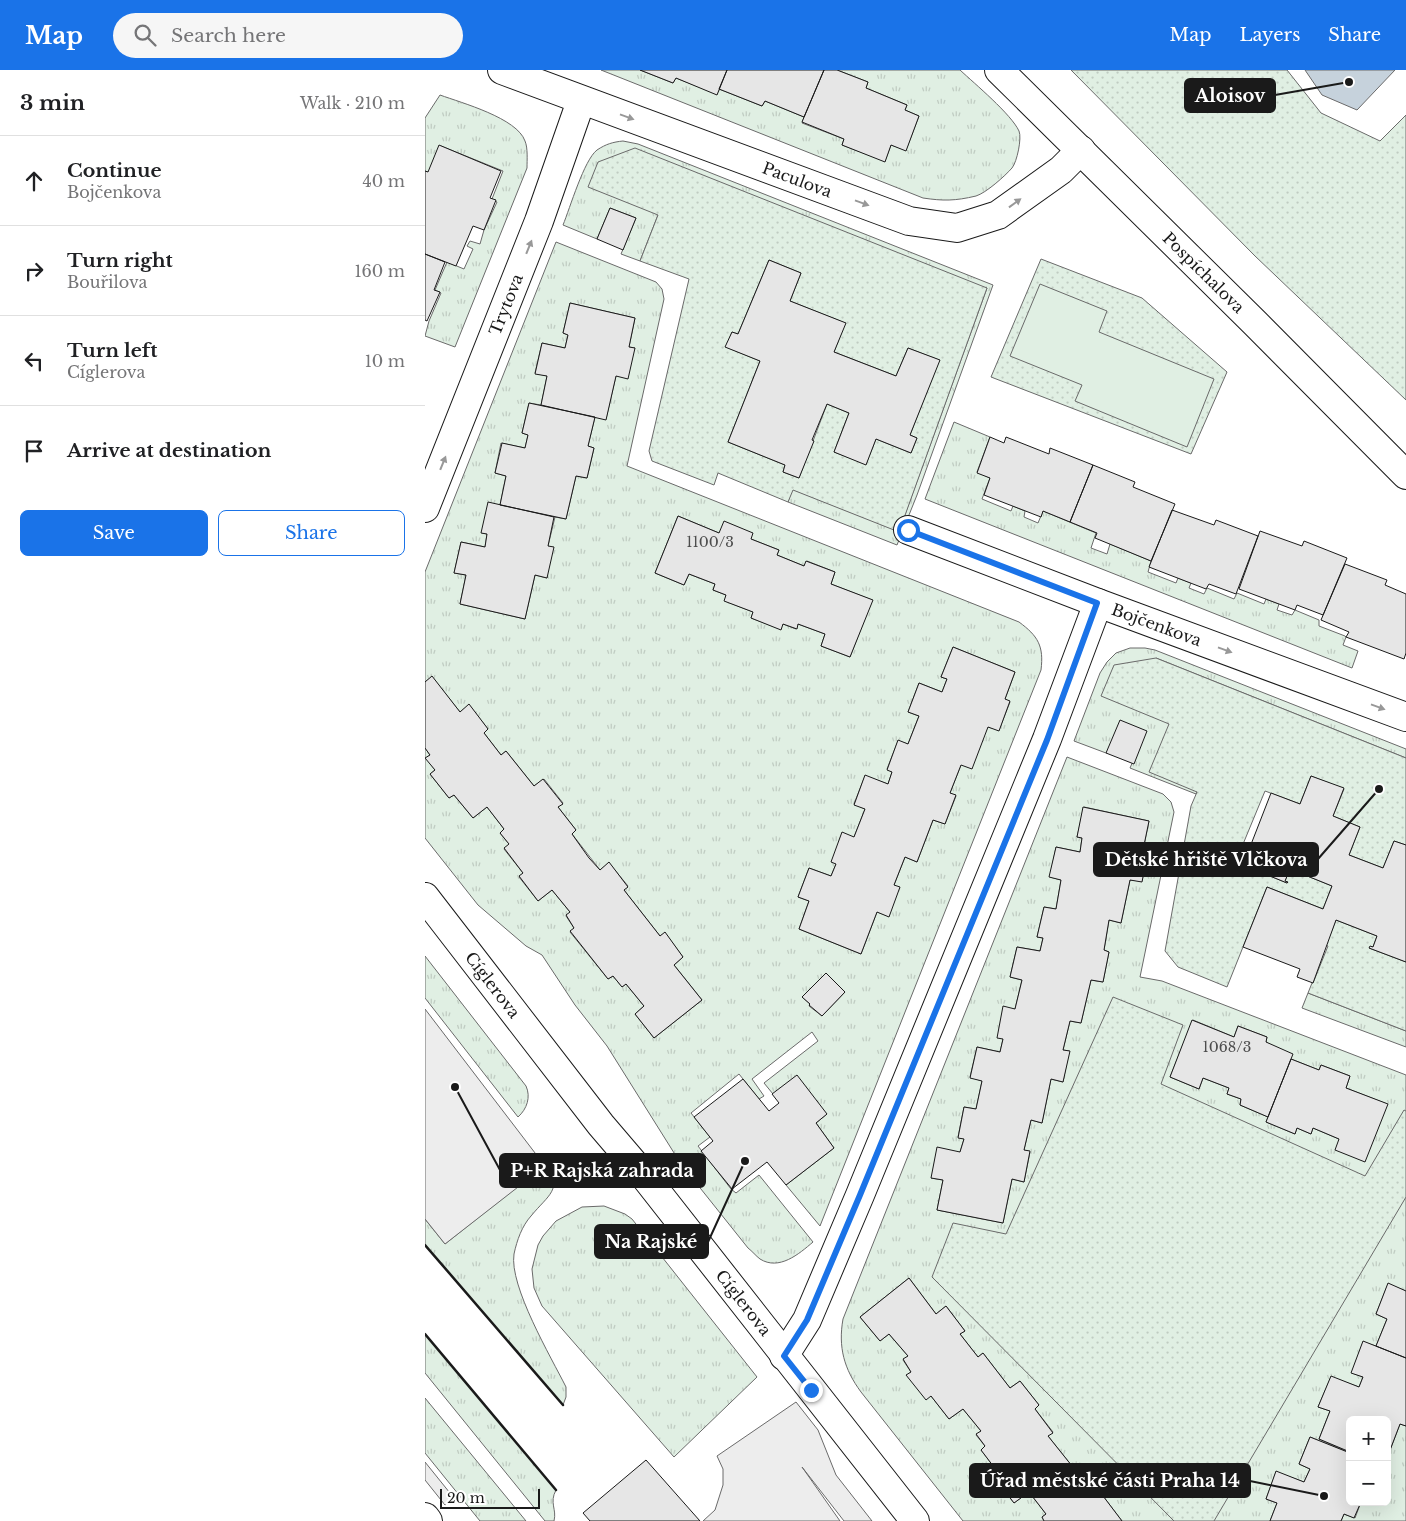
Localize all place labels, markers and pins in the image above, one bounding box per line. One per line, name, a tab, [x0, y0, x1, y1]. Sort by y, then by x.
callout: Aloisov	[1185, 79, 1275, 112]
callout: Dětské hřiště Vlčkova	[1094, 843, 1318, 876]
callout: P+R Rajská zahrada	[500, 1154, 705, 1187]
callout: Na Rajské	[595, 1225, 708, 1258]
callout: Úřad městské části Praha 14	[970, 1464, 1250, 1497]

